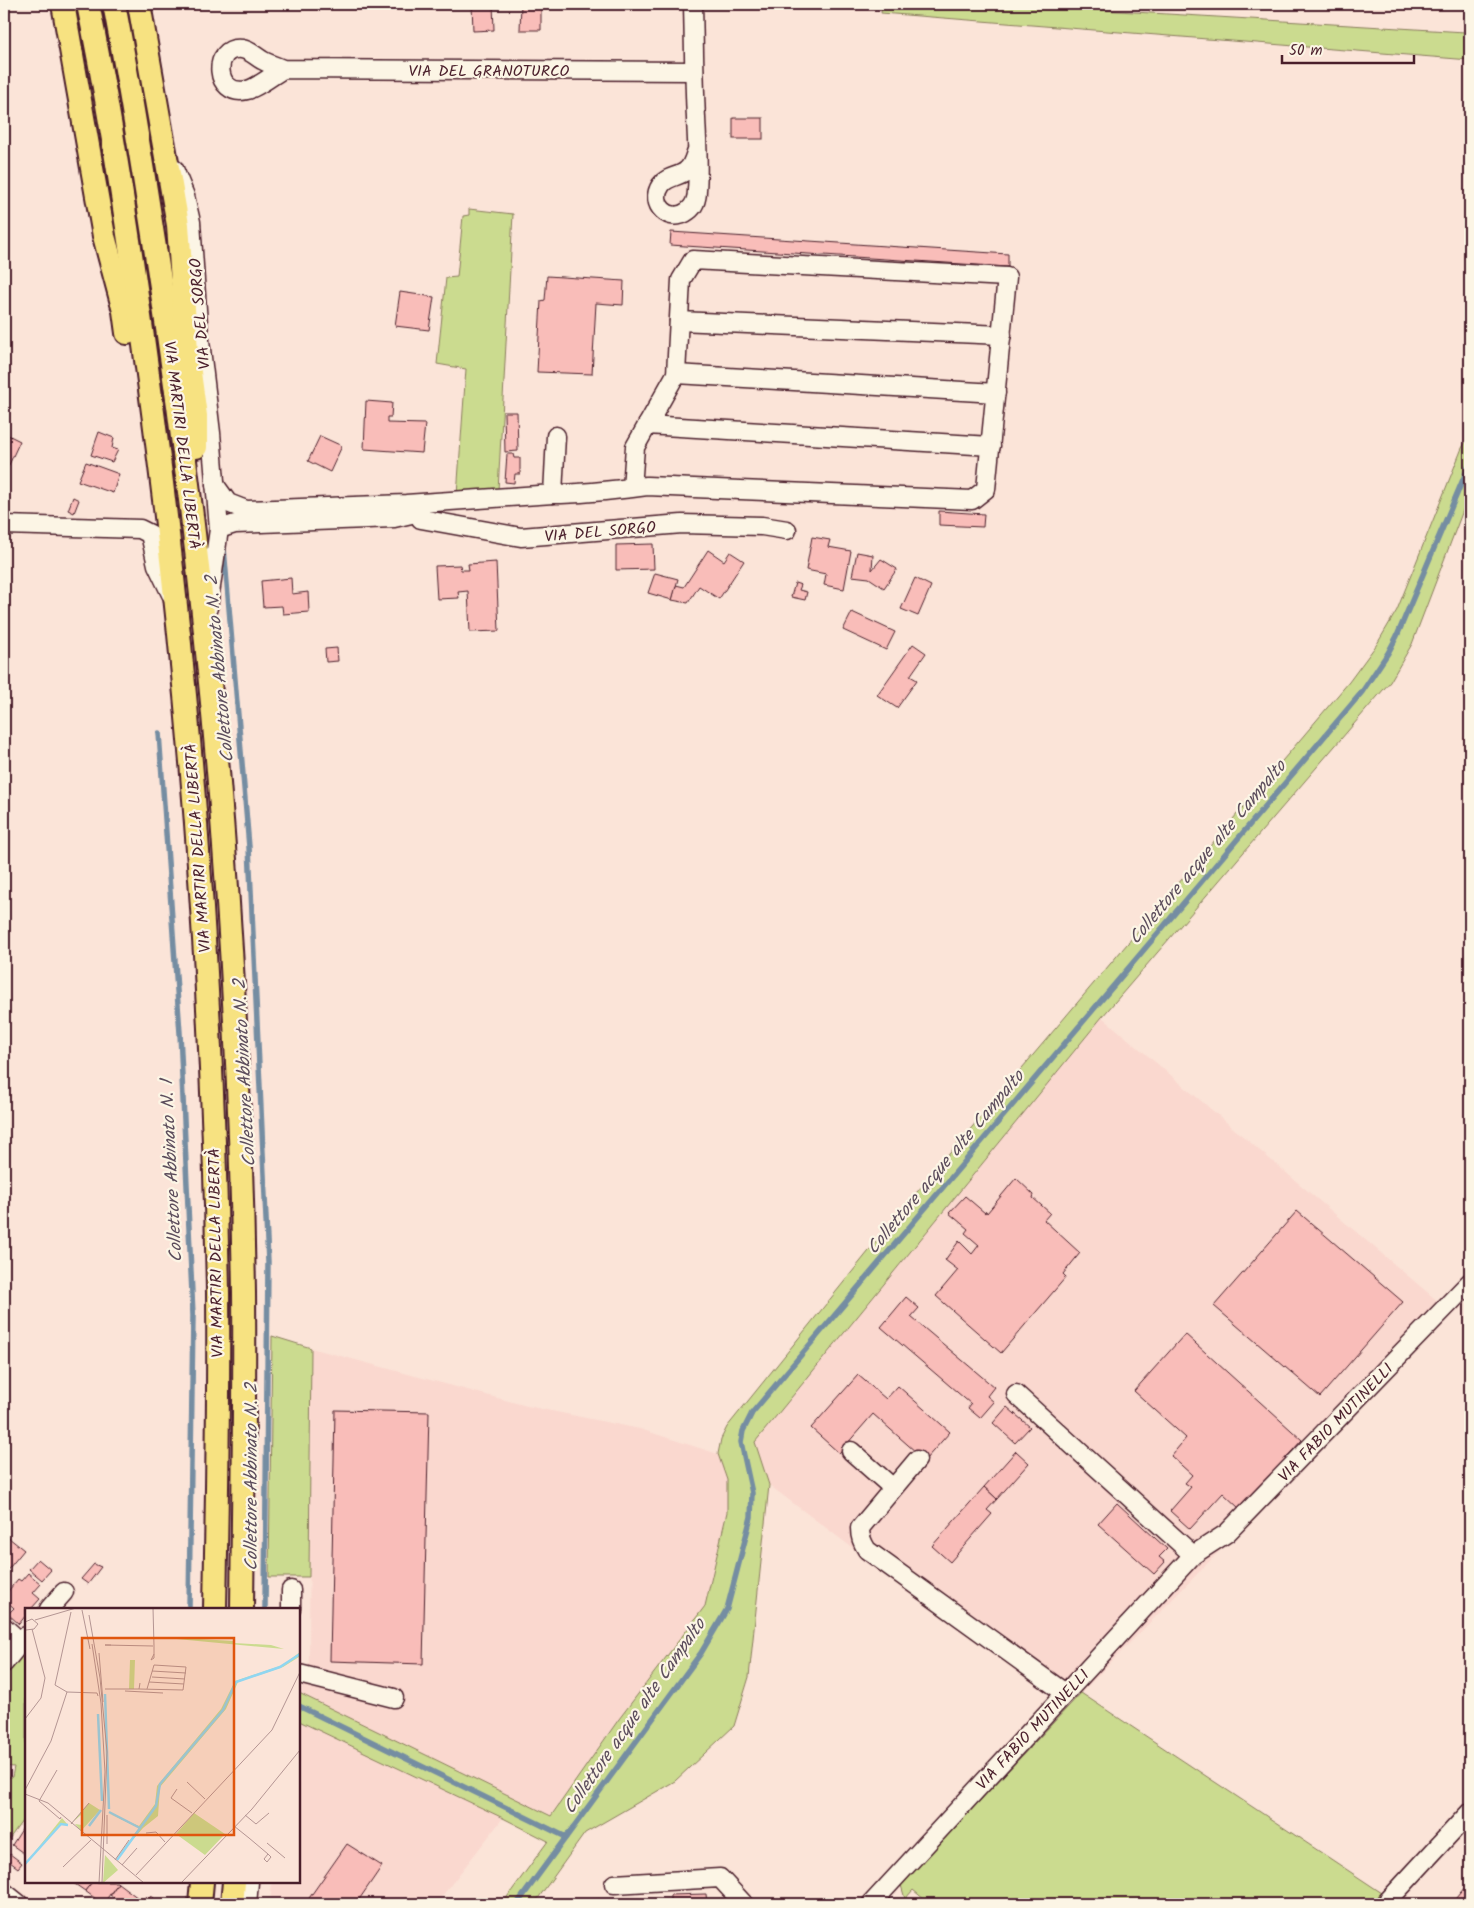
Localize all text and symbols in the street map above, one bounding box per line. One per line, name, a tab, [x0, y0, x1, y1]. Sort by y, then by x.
scale bar	[1282, 32, 1414, 64]
text: 50 m	[1289, 39, 1323, 63]
street label: VIA DEL GRANOTURCO	[409, 59, 570, 84]
street label: VIA DEL SORGO	[183, 257, 218, 371]
street label: VIA MARTIRI DELLA LIBERTÀ	[156, 340, 207, 551]
street label: VIA DEL SORGO	[543, 515, 657, 550]
water label: Collettore Abbinato N. 2	[198, 573, 243, 764]
street label: VIA MARTIRI DELLA LIBERTÀ	[179, 742, 218, 953]
water label: Collettore acque alte Campalto	[1122, 753, 1295, 952]
water label: Collettore Abbinato N. 2	[226, 977, 265, 1167]
water label: Collettore acque alte Campalto	[860, 1063, 1033, 1262]
water label: Collettore Abbinato N. 1	[153, 1076, 192, 1263]
street label: VIA MARTIRI DELLA LIBERTÀ	[202, 1148, 231, 1358]
street label: VIA FABIO MUTINELLI	[1272, 1358, 1400, 1488]
water label: Collettore Abbinato N. 2	[238, 1382, 267, 1571]
inset map	[25, 1608, 300, 1883]
water label: Collettore acque alte Campalto	[556, 1611, 715, 1821]
street label: VIA FABIO MUTINELLI	[970, 1664, 1096, 1796]

